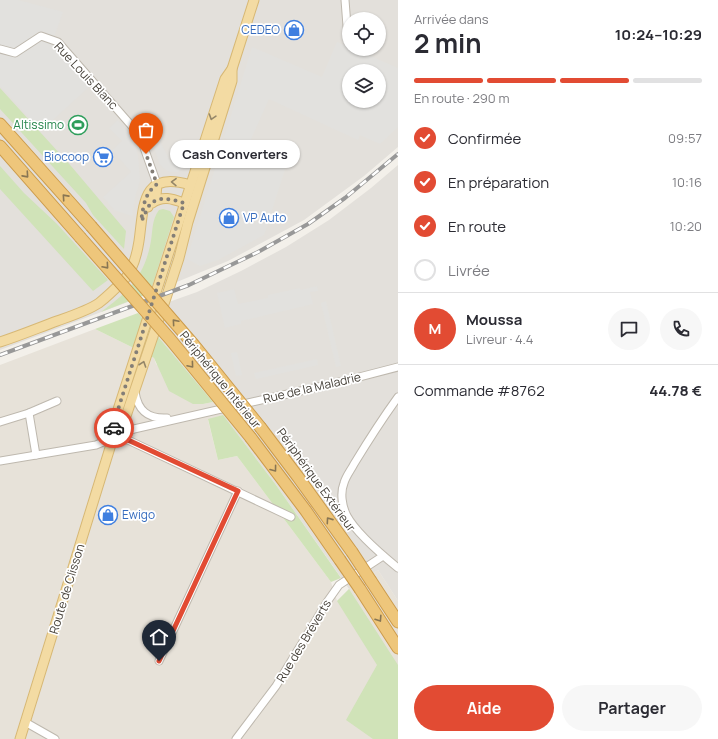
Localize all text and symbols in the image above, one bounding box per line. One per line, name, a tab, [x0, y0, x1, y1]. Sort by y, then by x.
text: Arrivée dans	[414, 10, 489, 28]
map controls	[342, 12, 386, 108]
button: locate	[342, 12, 386, 56]
shop icon: CEDEO	[283, 19, 305, 41]
place label: CEDEO	[241, 21, 280, 38]
text: 10:24–10:29	[615, 24, 702, 45]
text: 2 min	[414, 25, 482, 61]
street label: Rue Louis Blanc	[51, 38, 122, 113]
button: layers	[342, 64, 386, 108]
text: En route · 290 m	[414, 89, 509, 107]
pin	[129, 113, 163, 154]
sports icon: Altissimo	[67, 114, 89, 136]
one-way arrow	[208, 114, 217, 121]
place label: Altissimo	[13, 116, 64, 133]
icon: bag	[135, 119, 157, 141]
icon: check	[414, 127, 436, 149]
text: Confirmée	[448, 128, 521, 149]
text: 09:57	[668, 129, 702, 147]
callout: Cash Converters	[170, 140, 300, 168]
text: Cash Converters	[182, 145, 288, 163]
supermarket icon: Biocoop	[92, 146, 114, 168]
place label: Biocoop	[44, 148, 89, 165]
one-way arrow	[21, 170, 28, 178]
icon: check	[414, 171, 436, 193]
text: En préparation	[448, 172, 549, 193]
text: 10:16	[672, 173, 702, 191]
one-way arrow	[171, 178, 177, 186]
one-way arrow	[62, 194, 70, 202]
shop icon: VP Auto	[218, 207, 240, 229]
place label: VP Auto	[243, 209, 286, 226]
icon: check	[414, 215, 436, 237]
text: En route	[448, 216, 506, 237]
text: 10:20	[670, 217, 702, 235]
text: Livrée	[448, 260, 490, 281]
one-way arrow	[101, 262, 108, 269]
button: chat	[608, 308, 650, 350]
button: phone	[660, 308, 702, 350]
text: Moussa	[466, 309, 522, 330]
text: M	[429, 318, 441, 339]
one-way arrow	[172, 319, 179, 327]
street label: Périphérique Intérieur	[176, 327, 265, 432]
text: Livreur · 4.4	[466, 330, 533, 348]
one-way arrow	[187, 360, 194, 367]
one-way arrow	[138, 361, 147, 368]
street label: Rue de la Maladrie	[261, 368, 363, 407]
text: Commande #8762	[414, 380, 545, 401]
text: 44.78 €	[649, 380, 702, 401]
courier	[94, 408, 134, 448]
icon: car	[103, 417, 125, 439]
street label: Périphérique Extérieur	[273, 425, 360, 535]
one-way arrow	[270, 465, 277, 472]
shop icon: Ewigo	[97, 504, 119, 526]
place label: Ewigo	[122, 506, 155, 523]
one-way arrow	[327, 518, 334, 525]
street label: Route de Clisson	[45, 542, 88, 636]
street label: Rue des Bréverts	[272, 596, 335, 685]
one-way arrow	[374, 615, 382, 622]
pin	[142, 620, 176, 661]
icon: home	[148, 626, 170, 648]
button: Aide	[414, 685, 554, 731]
button: Partager	[562, 685, 702, 731]

